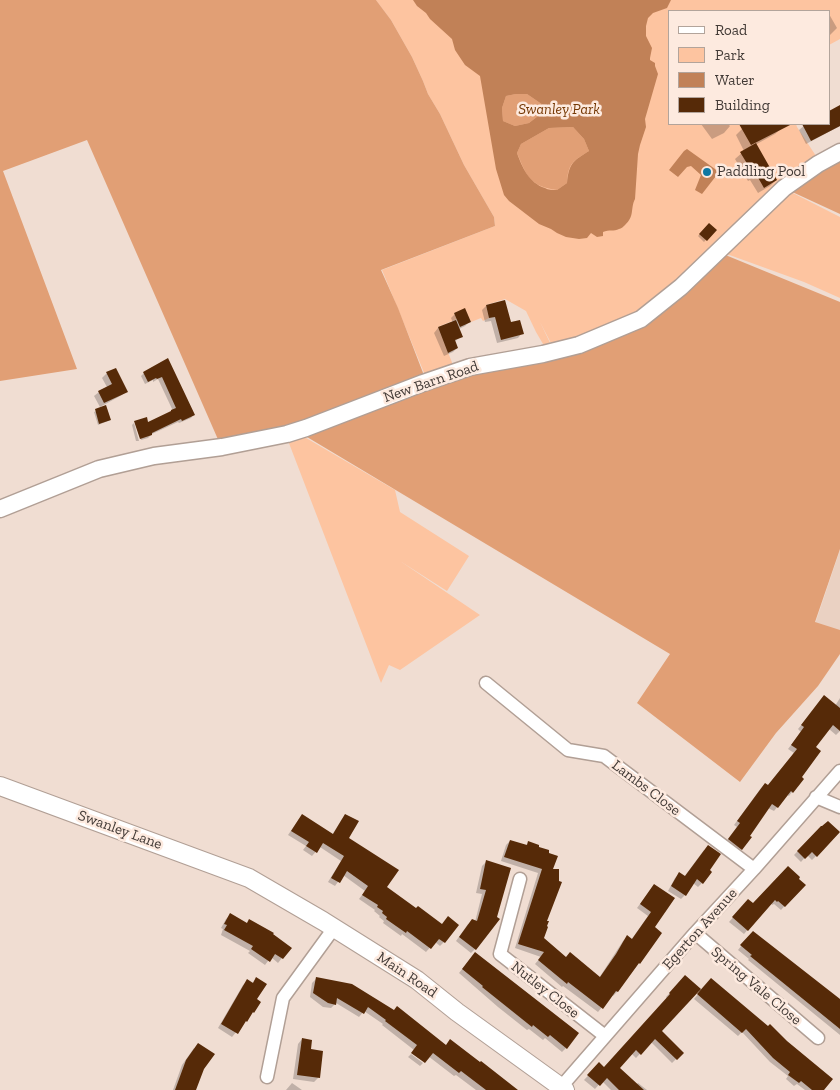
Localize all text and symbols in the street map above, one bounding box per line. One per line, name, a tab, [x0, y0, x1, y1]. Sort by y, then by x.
legend	[668, 10, 830, 125]
text: Road	[715, 21, 747, 39]
text: Park	[715, 46, 745, 64]
text: Water	[715, 71, 755, 89]
text: Building	[715, 96, 770, 114]
park label: Swanley Park	[518, 101, 600, 119]
place label: Paddling Pool	[717, 163, 805, 181]
marker: Paddling Pool	[701, 166, 713, 178]
street label: New Barn Road	[381, 357, 481, 407]
street label: Lambs Close	[608, 756, 684, 820]
street label: Swanley Lane	[76, 806, 164, 854]
street label: Egerton Avenue	[659, 885, 741, 973]
street label: Spring Vale Close	[707, 943, 805, 1029]
street label: Main Road	[373, 948, 441, 1002]
street label: Nutley Close	[507, 958, 583, 1022]

